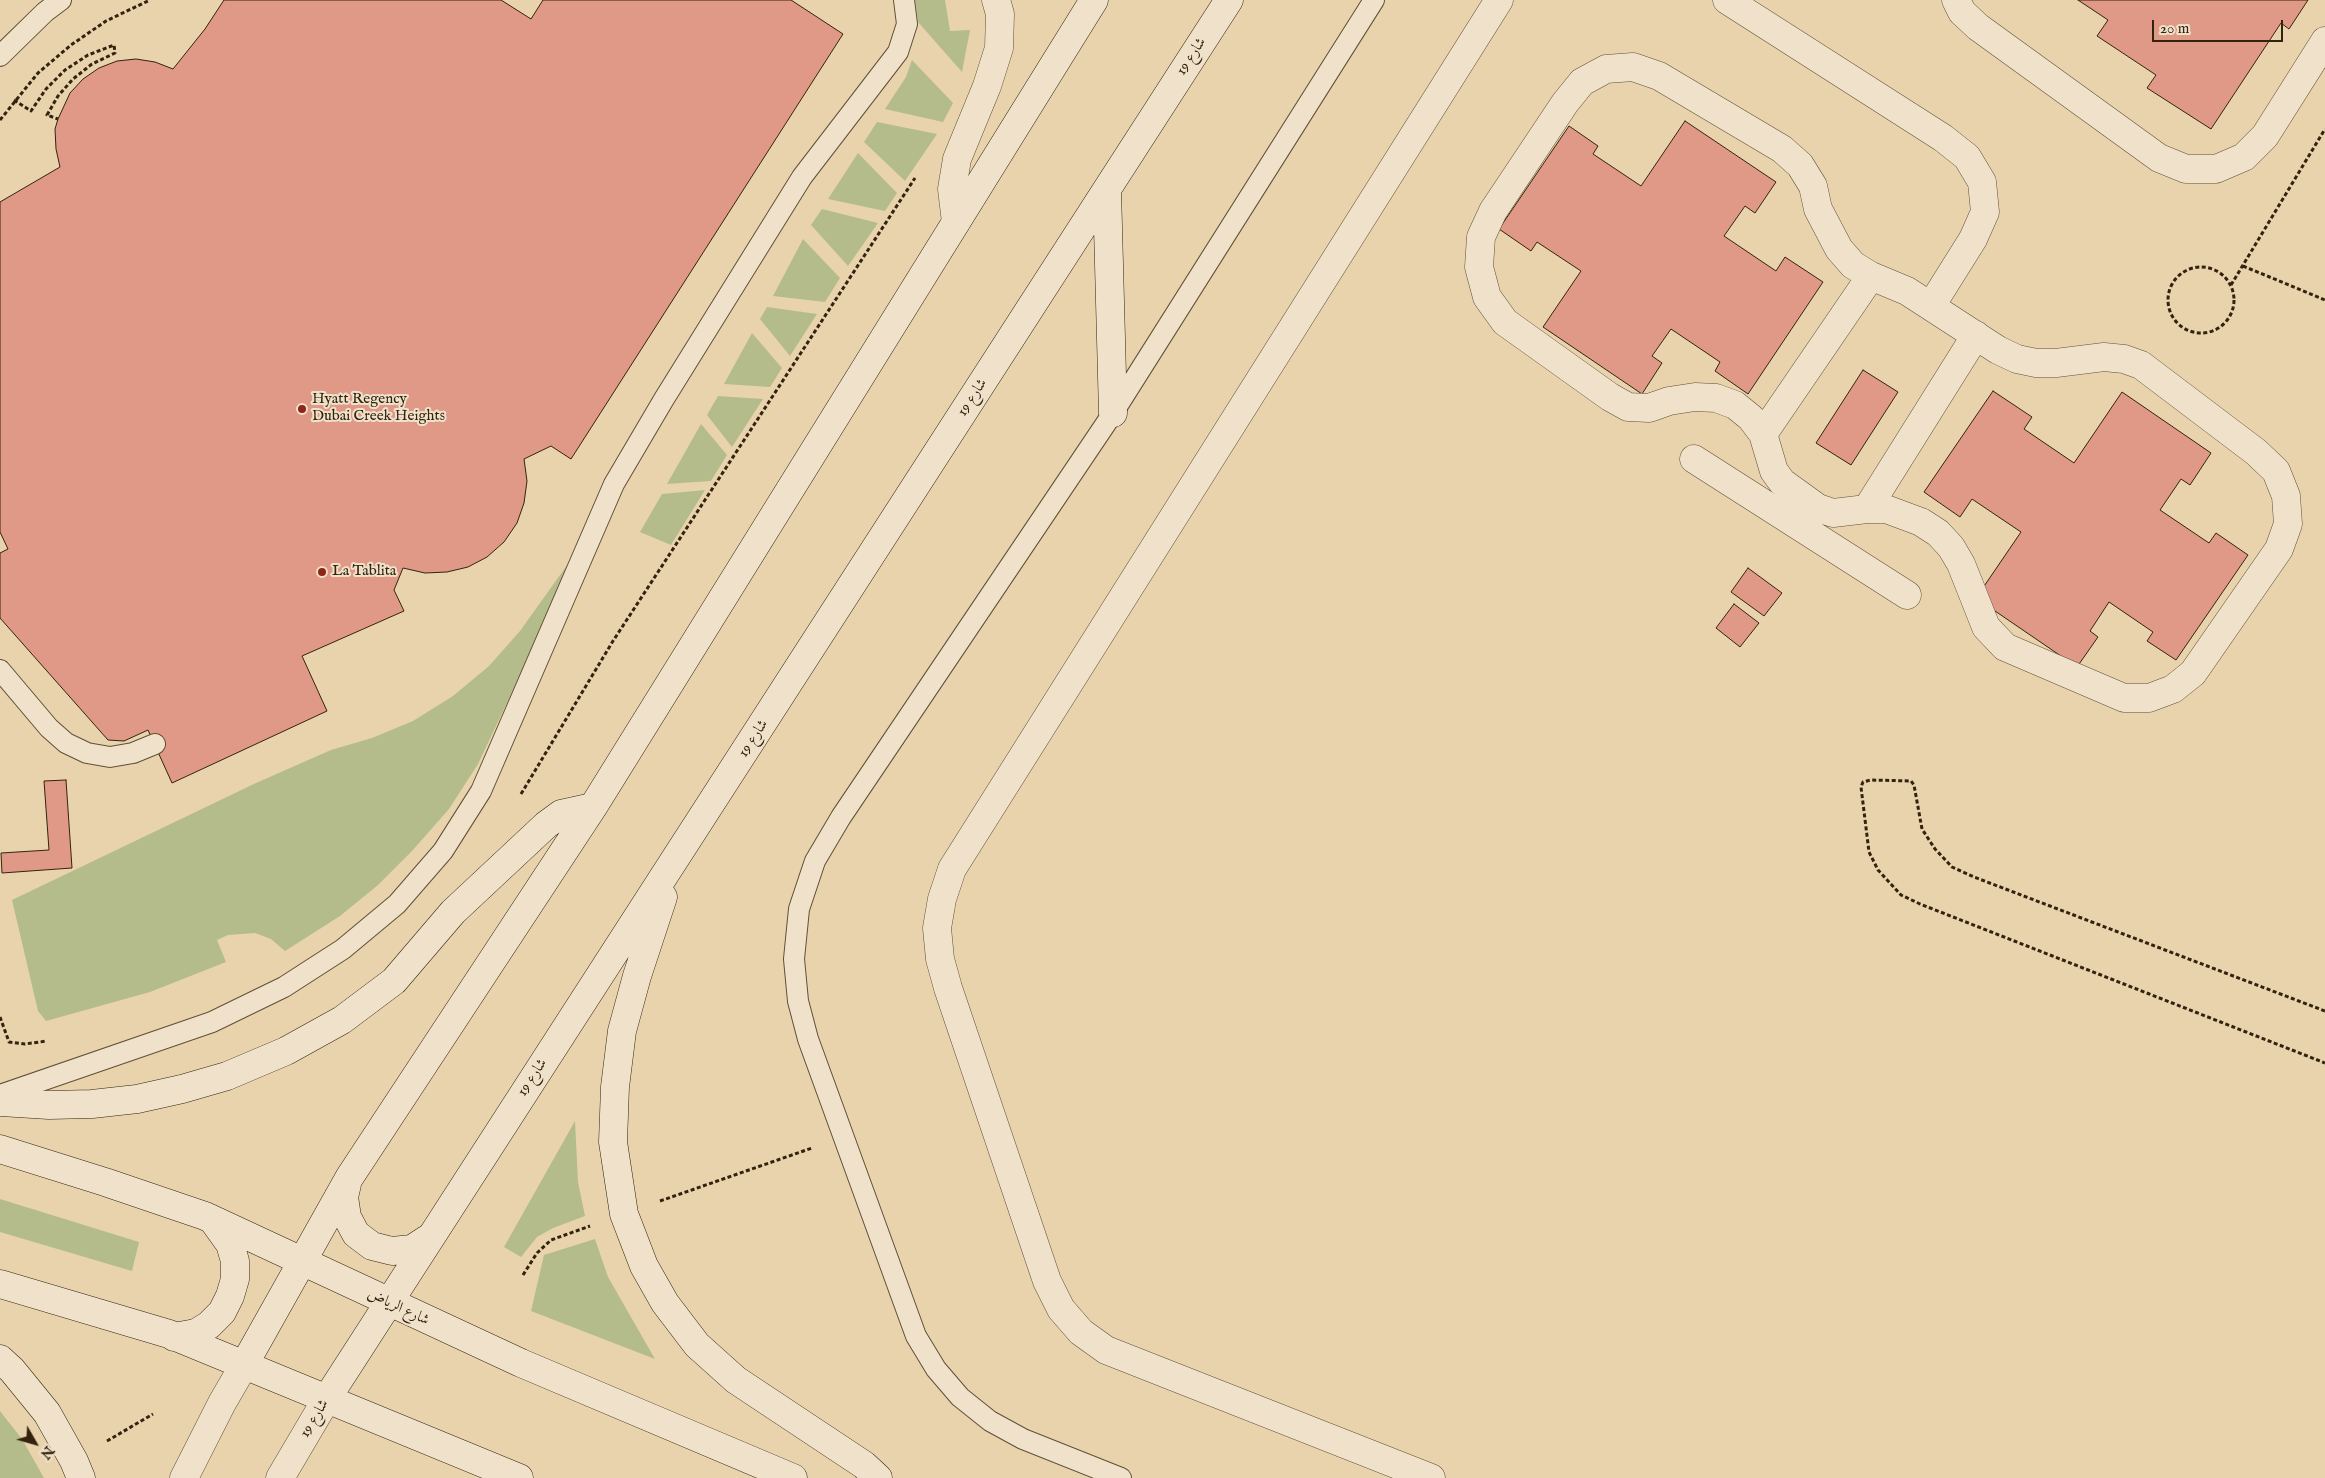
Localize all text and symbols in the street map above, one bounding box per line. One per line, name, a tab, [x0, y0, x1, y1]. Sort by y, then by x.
scale bar	[2155, 10, 2286, 42]
text: 20 m	[2160, 19, 2189, 38]
street label: شارع 19	[1173, 35, 1211, 79]
street label: شارع 19	[954, 376, 992, 420]
place label: Hyatt Regency Dubai Creek Heights	[312, 391, 445, 426]
marker: Hyatt Regency Dubai Creek Heights	[296, 403, 308, 415]
place label: La Tablita	[332, 563, 396, 581]
marker: La Tablita	[316, 566, 328, 578]
street label: شارع 19	[735, 717, 773, 761]
street label: شارع 19	[514, 1056, 552, 1100]
street label: شارع الرياض	[364, 1286, 432, 1330]
street label: شارع 19	[297, 1397, 333, 1441]
north arrow	[10, 1418, 60, 1468]
text: N	[36, 1442, 58, 1463]

